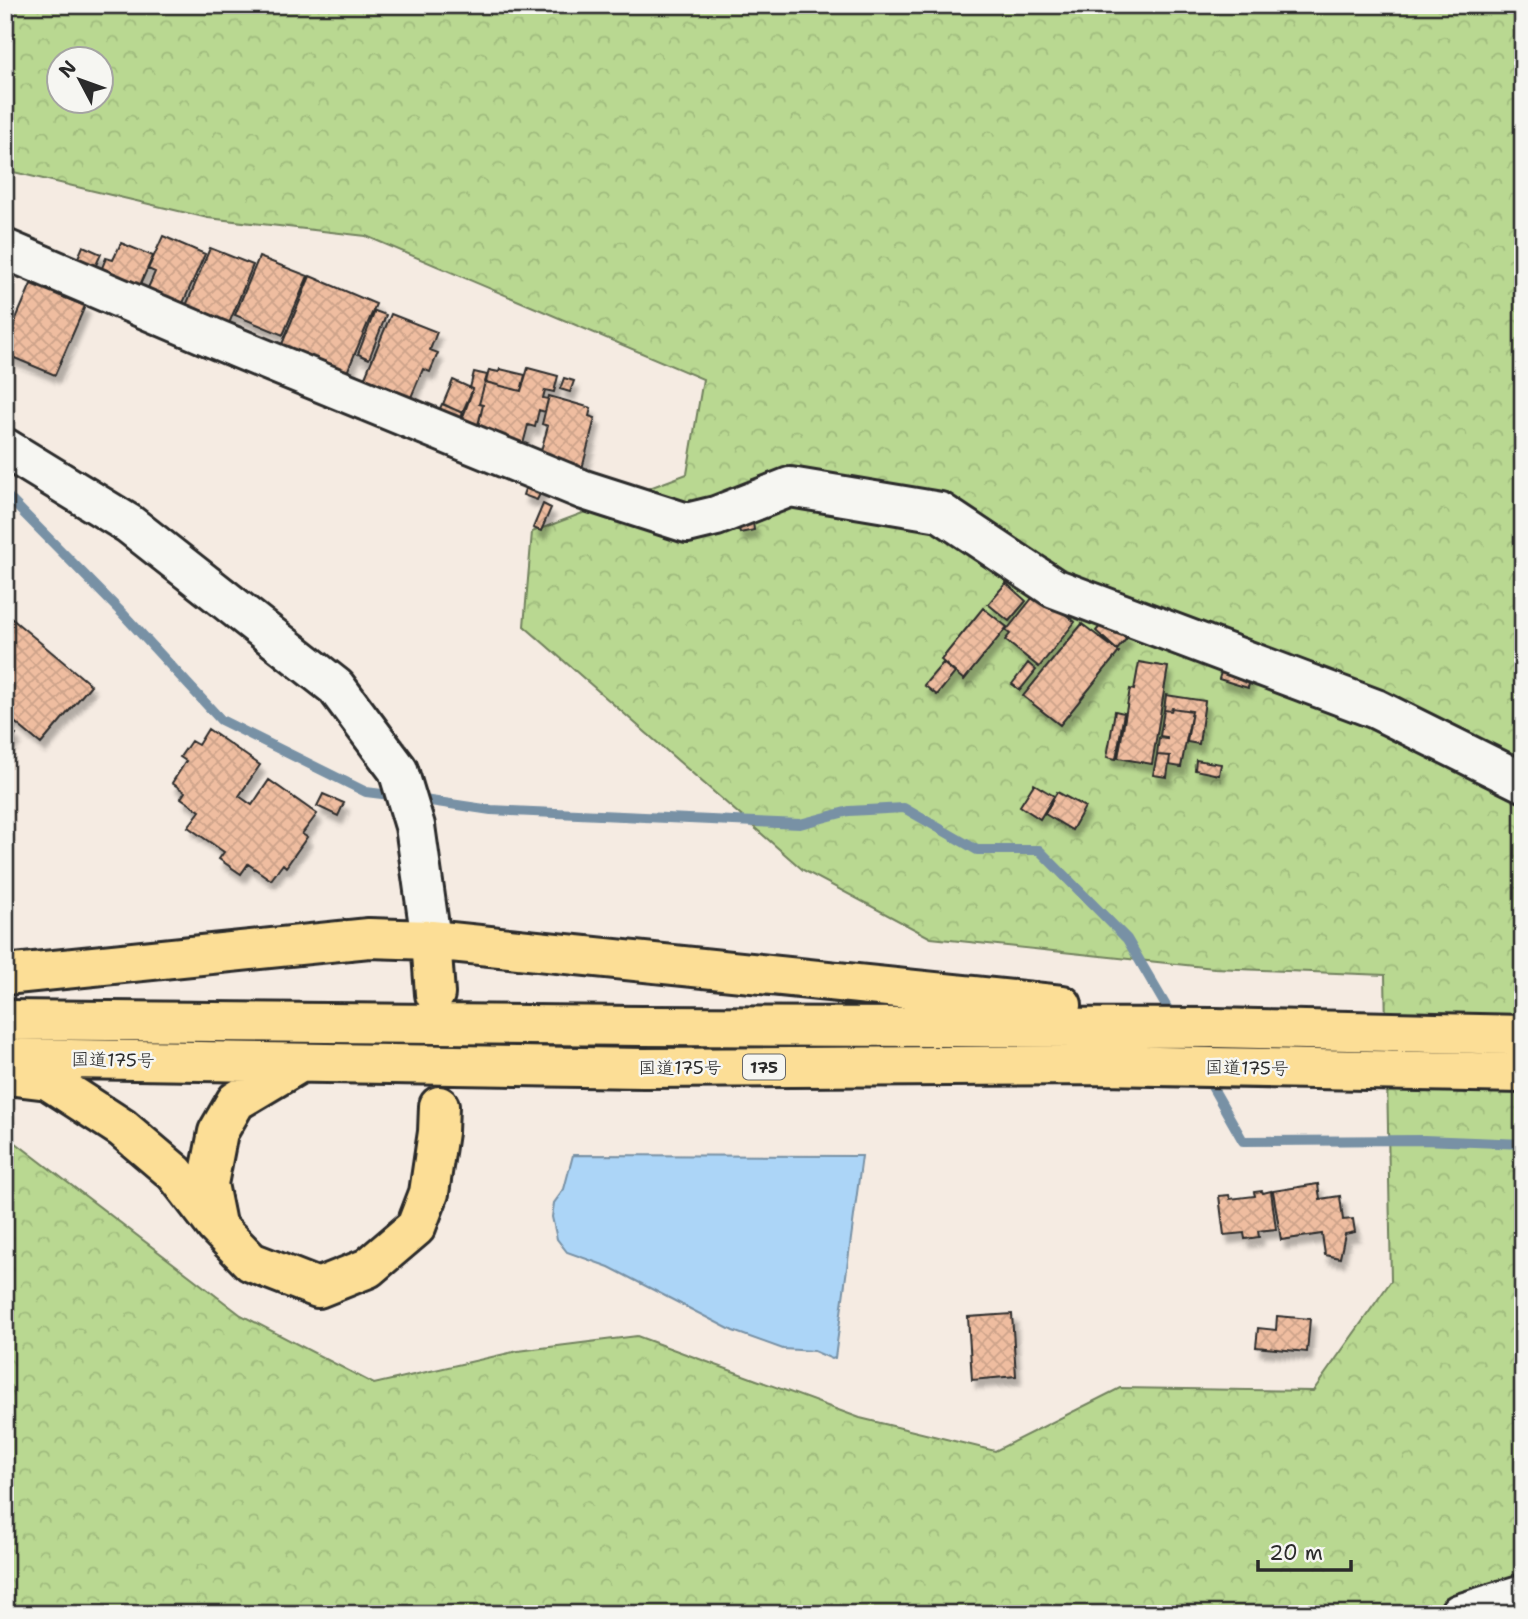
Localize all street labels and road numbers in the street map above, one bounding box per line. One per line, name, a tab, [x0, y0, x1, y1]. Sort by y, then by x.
street label: 国道175号	[71, 1047, 155, 1073]
road number: 175	[743, 1054, 785, 1079]
street label: 国道175号	[1205, 1055, 1289, 1081]
street label: 国道175号	[638, 1056, 722, 1080]

